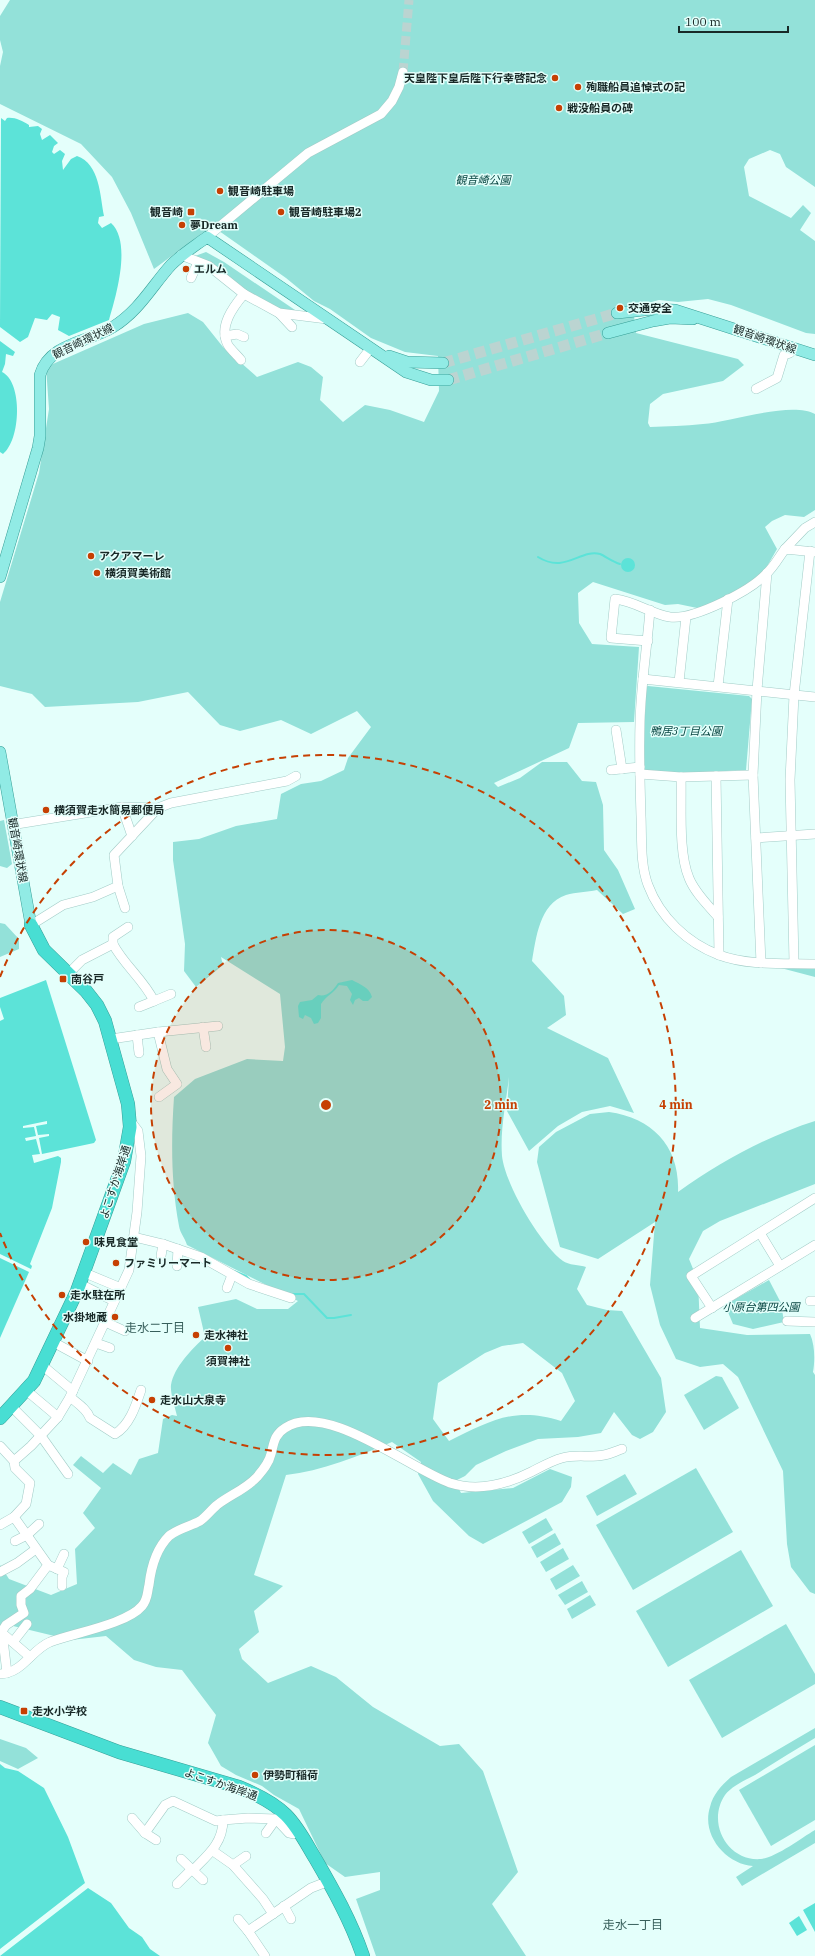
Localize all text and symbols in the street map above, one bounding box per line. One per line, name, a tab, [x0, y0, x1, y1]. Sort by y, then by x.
scale bar	[679, 8, 788, 34]
text: 100 m	[685, 14, 721, 29]
place label: 天皇陛下皇后陛下行幸啓記念	[404, 71, 547, 85]
marker: 天皇陛下皇后陛下行幸啓記念	[550, 73, 560, 83]
place label: 殉職船員追悼式の記	[586, 80, 685, 94]
marker: 殉職船員追悼式の記	[573, 82, 583, 92]
place label: 戦没船員の碑	[567, 101, 633, 115]
marker: 戦没船員の碑	[554, 103, 564, 113]
park label: 観音崎公園	[456, 173, 512, 187]
place label: 観音崎駐車場	[228, 184, 294, 198]
marker: 観音崎駐車場	[215, 186, 225, 196]
place label: 観音崎	[150, 205, 183, 219]
place label: 観音崎駐車場2	[289, 205, 362, 219]
marker: 観音崎	[186, 207, 196, 217]
marker: 観音崎駐車場2	[276, 207, 286, 217]
place label: 夢Dream	[190, 218, 238, 232]
marker: 夢Dream	[177, 220, 187, 230]
place label: エルム	[194, 262, 227, 276]
marker: エルム	[181, 264, 191, 274]
place label: 交通安全	[628, 301, 672, 315]
marker: 交通安全	[615, 303, 625, 313]
street label: 観音崎環状線	[50, 320, 116, 362]
street label: 観音崎環状線	[732, 322, 798, 356]
place label: アクアマーレ	[99, 549, 164, 563]
marker: アクアマーレ	[86, 551, 96, 561]
place label: 横須賀美術館	[105, 566, 171, 580]
marker: 横須賀美術館	[92, 568, 102, 578]
park label: 鴨居3丁目公園	[650, 724, 724, 738]
place label: 横須賀走水簡易郵便局	[54, 803, 164, 817]
marker: 横須賀走水簡易郵便局	[41, 805, 51, 815]
street label: 観音崎環状線	[5, 816, 31, 884]
place label: 南谷戸	[71, 972, 104, 986]
marker: 南谷戸	[58, 974, 68, 984]
text: 2 min	[484, 1097, 518, 1112]
text: 4 min	[659, 1097, 693, 1112]
centre of rings	[319, 1098, 333, 1112]
street label: よこすか海岸通	[96, 1143, 134, 1221]
place label: 味見食堂	[94, 1235, 138, 1249]
marker: 味見食堂	[81, 1237, 91, 1247]
place label: ファミリーマート	[124, 1256, 212, 1270]
marker: ファミリーマート	[111, 1258, 121, 1268]
place label: 走水駐在所	[70, 1288, 125, 1302]
marker: 走水駐在所	[57, 1290, 67, 1300]
park label: 小原台第四公園	[723, 1300, 801, 1314]
place label: 水掛地蔵	[63, 1310, 107, 1324]
marker: 水掛地蔵	[110, 1312, 120, 1322]
district label: 走水二丁目	[125, 1320, 185, 1335]
place label: 走水神社	[204, 1328, 248, 1342]
marker: 走水神社	[191, 1330, 201, 1340]
marker: 須賀神社	[223, 1343, 233, 1353]
place label: 須賀神社	[206, 1354, 250, 1368]
place label: 走水山大泉寺	[160, 1393, 226, 1407]
marker: 走水山大泉寺	[147, 1395, 157, 1405]
place label: 走水小学校	[32, 1704, 87, 1718]
marker: 走水小学校	[19, 1706, 29, 1716]
street label: よこすか海岸通	[182, 1765, 260, 1803]
place label: 伊勢町稲荷	[263, 1768, 318, 1782]
marker: 伊勢町稲荷	[250, 1770, 260, 1780]
district label: 走水一丁目	[603, 1917, 663, 1932]

